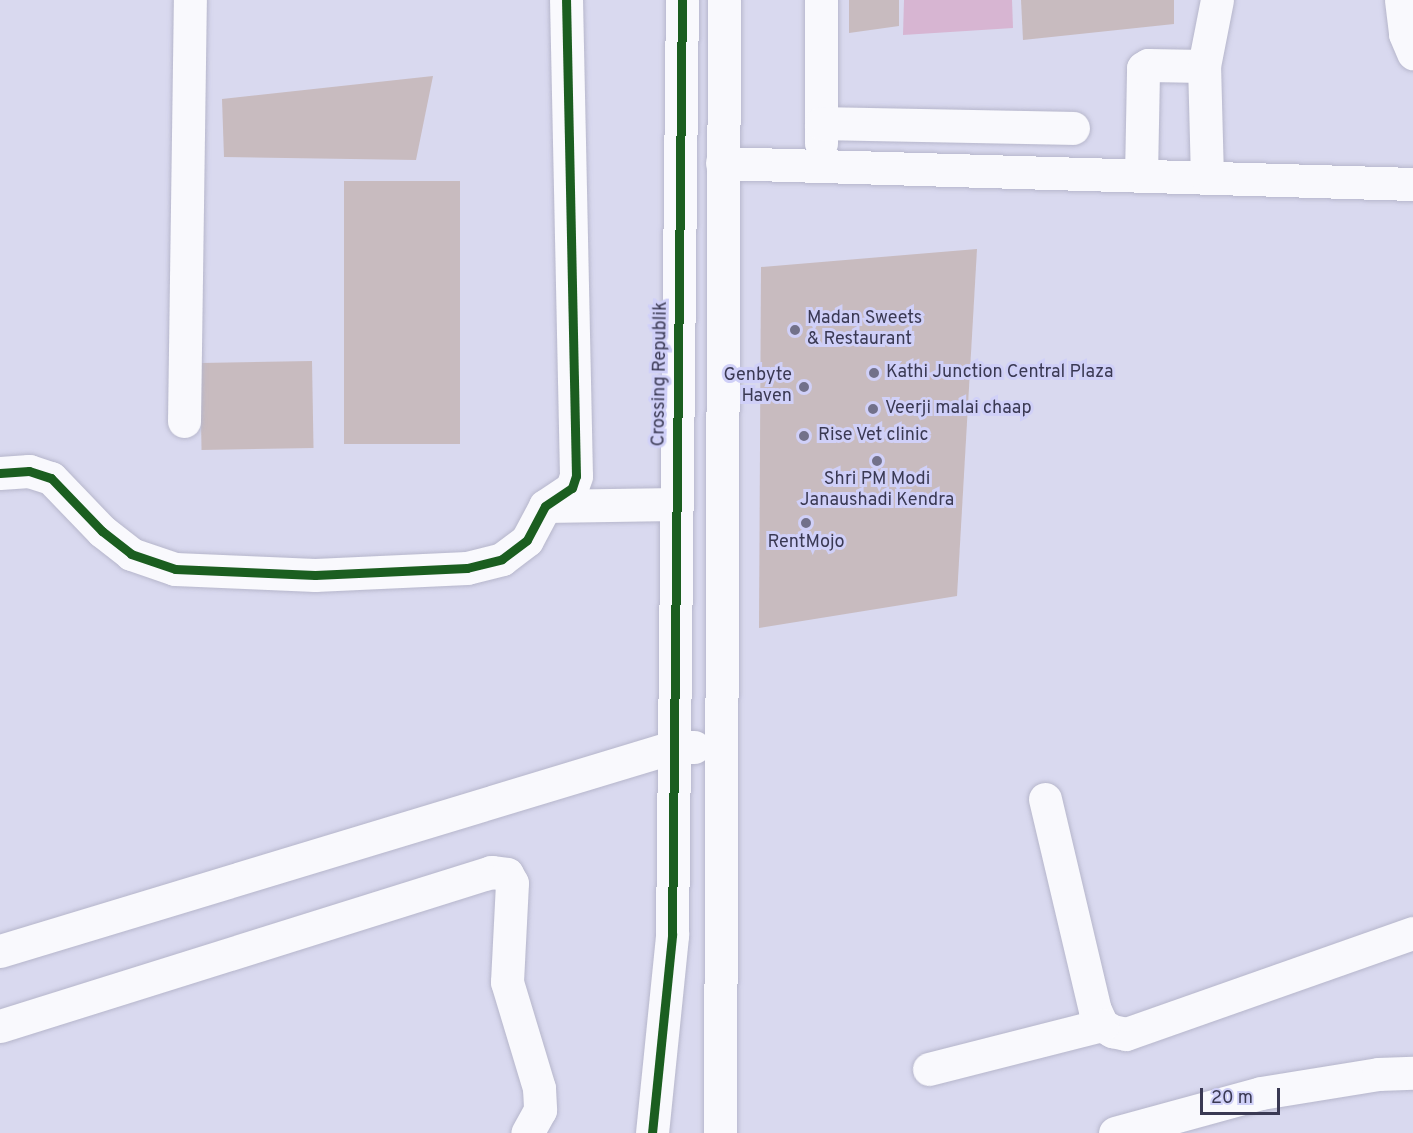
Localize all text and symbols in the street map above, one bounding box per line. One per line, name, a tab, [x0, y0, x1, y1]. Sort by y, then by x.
street label: Crossing Republik	[649, 301, 673, 447]
place label: Madan Sweets & Restaurant	[807, 309, 922, 352]
marker: Madan Sweets & Restaurant	[788, 323, 802, 337]
place label: Kathi Junction Central Plaza	[886, 362, 1114, 384]
place label: Genbyte Haven	[724, 366, 792, 409]
marker: Kathi Junction Central Plaza	[867, 366, 881, 380]
marker: Genbyte Haven	[797, 380, 811, 394]
place label: Veerji malai chaap	[885, 398, 1032, 420]
marker: Veerji malai chaap	[866, 402, 880, 416]
place label: Rise Vet clinic	[818, 425, 929, 447]
marker: Rise Vet clinic	[795, 427, 813, 445]
marker: Shri PM Modi Janaushadi Kendra	[870, 454, 884, 468]
place label: Shri PM Modi Janaushadi Kendra	[800, 470, 954, 512]
marker: RentMojo	[799, 516, 813, 530]
place label: RentMojo	[767, 532, 845, 554]
scale bar	[1203, 1076, 1282, 1114]
text: 20 m	[1211, 1087, 1253, 1110]

